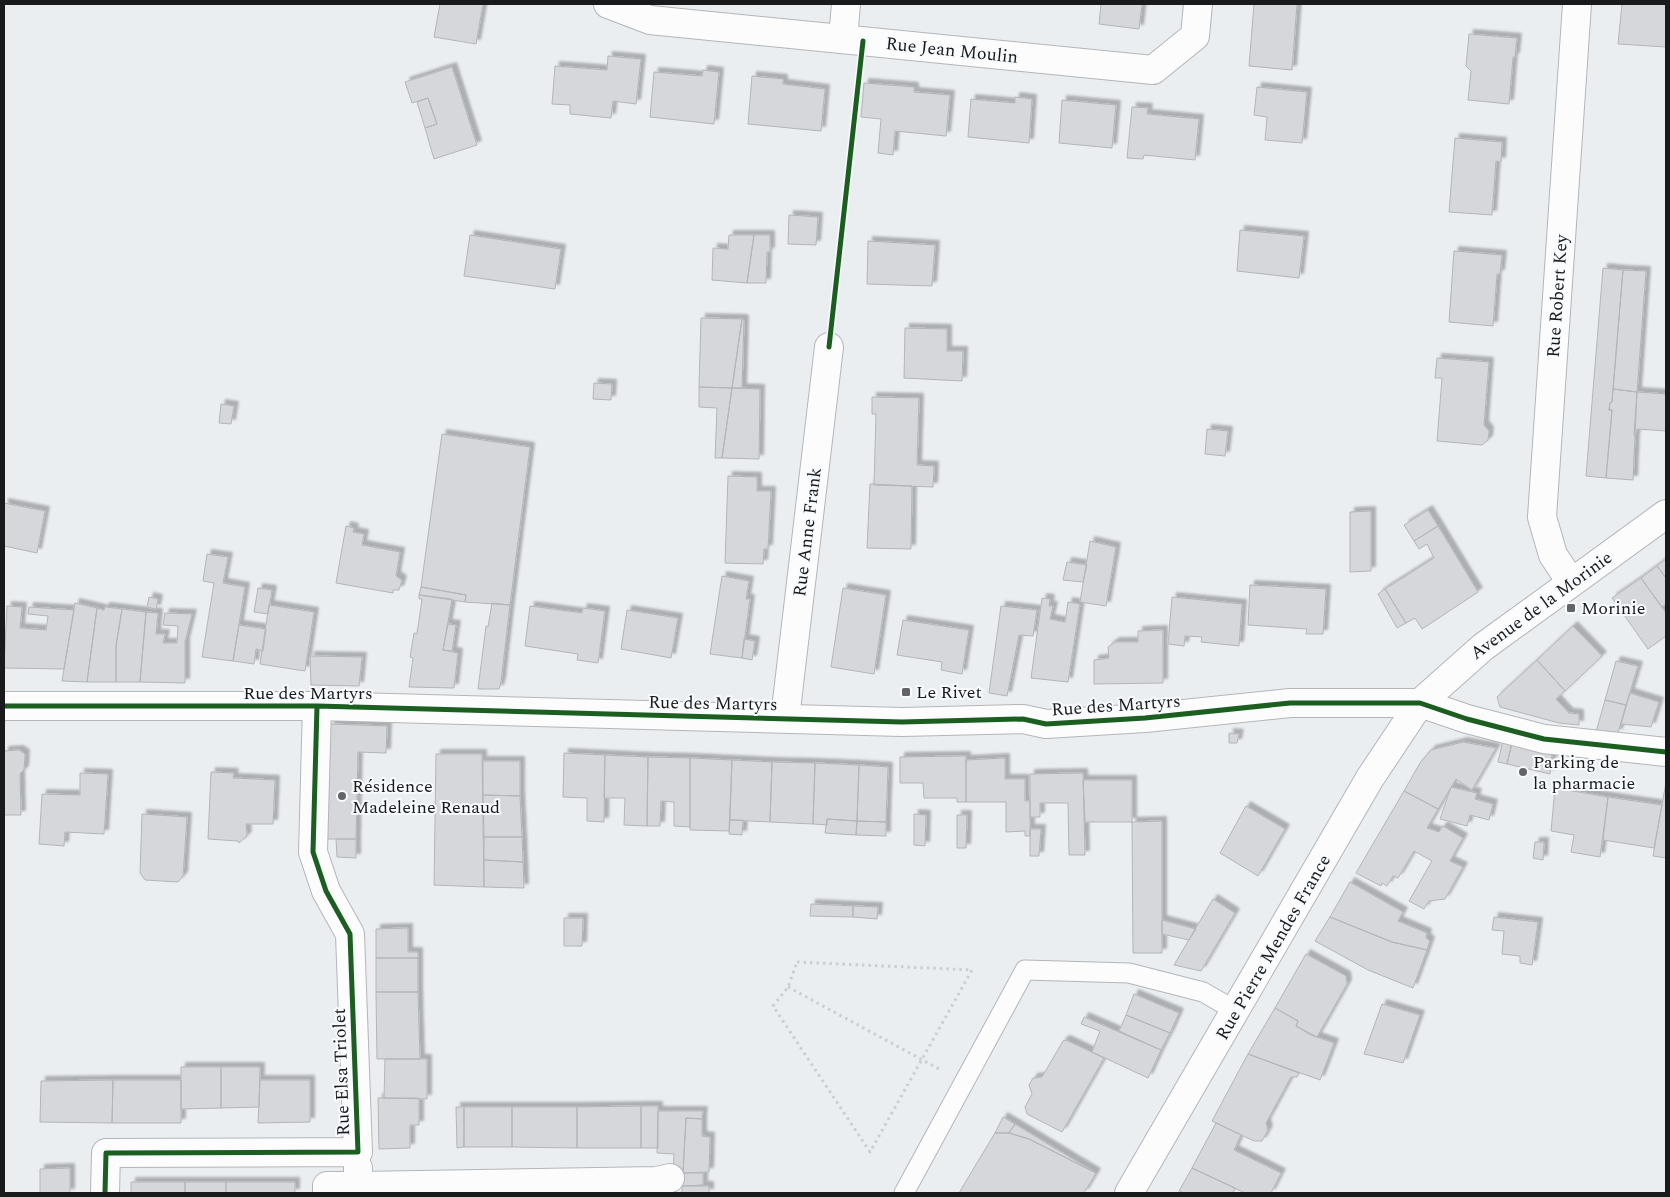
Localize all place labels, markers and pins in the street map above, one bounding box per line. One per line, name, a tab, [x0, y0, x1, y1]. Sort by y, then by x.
place label: Morinie	[1581, 597, 1645, 619]
marker: Morinie	[1565, 602, 1577, 614]
place label: Le Rivet	[916, 679, 982, 706]
marker: Le Rivet	[900, 686, 912, 698]
place label: Parking de la pharmacie	[1533, 749, 1635, 797]
marker: Parking de la pharmacie	[1517, 766, 1529, 778]
place label: Résidence Madeleine Renaud	[352, 773, 500, 821]
marker: Résidence Madeleine Renaud	[336, 790, 348, 802]

